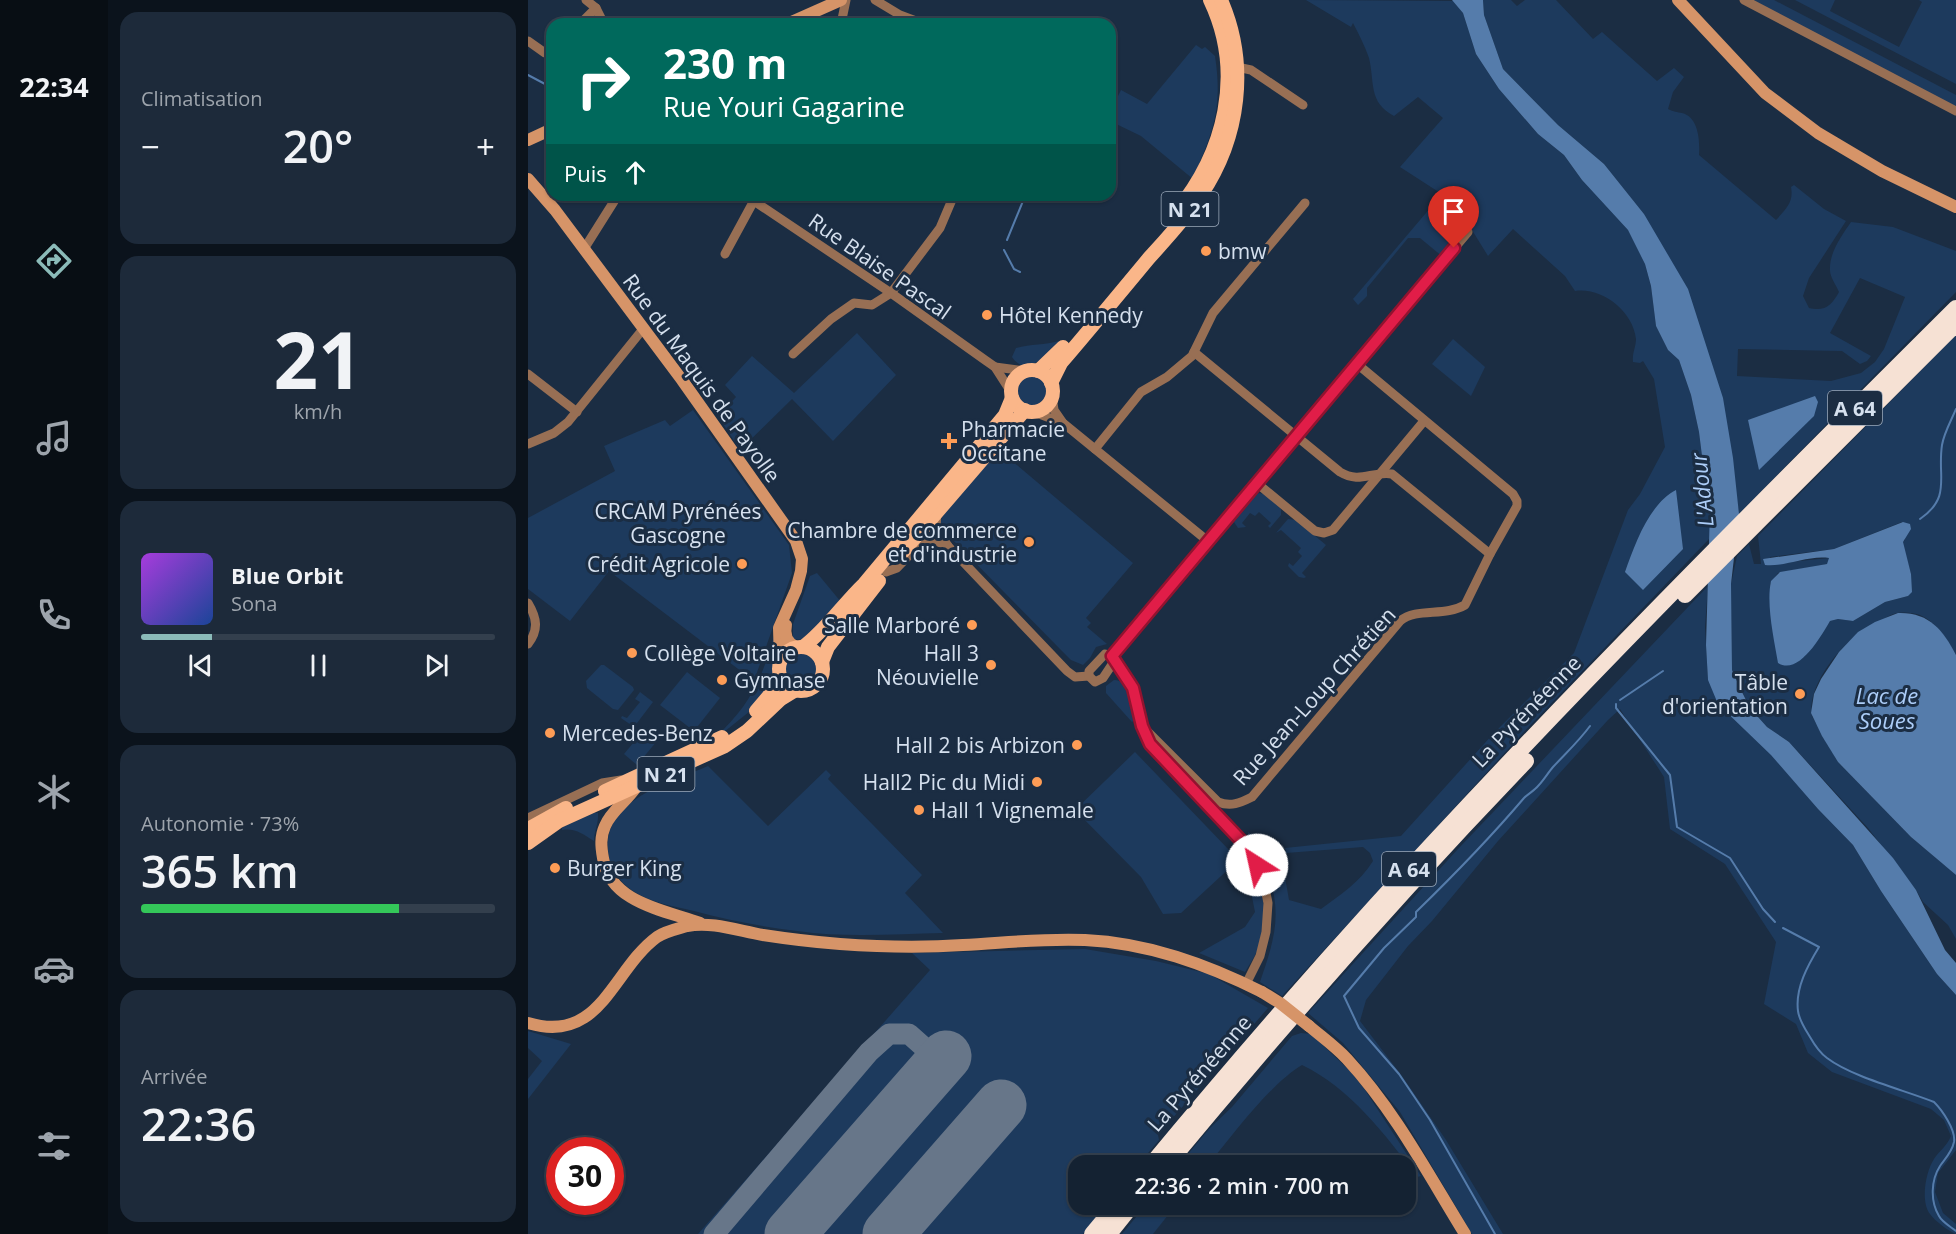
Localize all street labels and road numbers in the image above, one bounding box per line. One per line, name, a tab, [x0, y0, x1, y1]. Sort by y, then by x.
road number: N 21	[1162, 192, 1218, 226]
street label: Rue Blaise Pascal	[803, 206, 957, 326]
street label: Rue du Maquis de Payolle	[617, 268, 787, 488]
road number: A 64	[1828, 391, 1882, 425]
street label: Rue Jean-Loup Chrétien	[1226, 601, 1402, 791]
street label: La Pyrénéenne	[1465, 649, 1587, 773]
road number: N 21	[638, 757, 694, 791]
road number: A 64	[1382, 852, 1436, 886]
street label: La Pyrénéenne	[1141, 1009, 1257, 1137]

